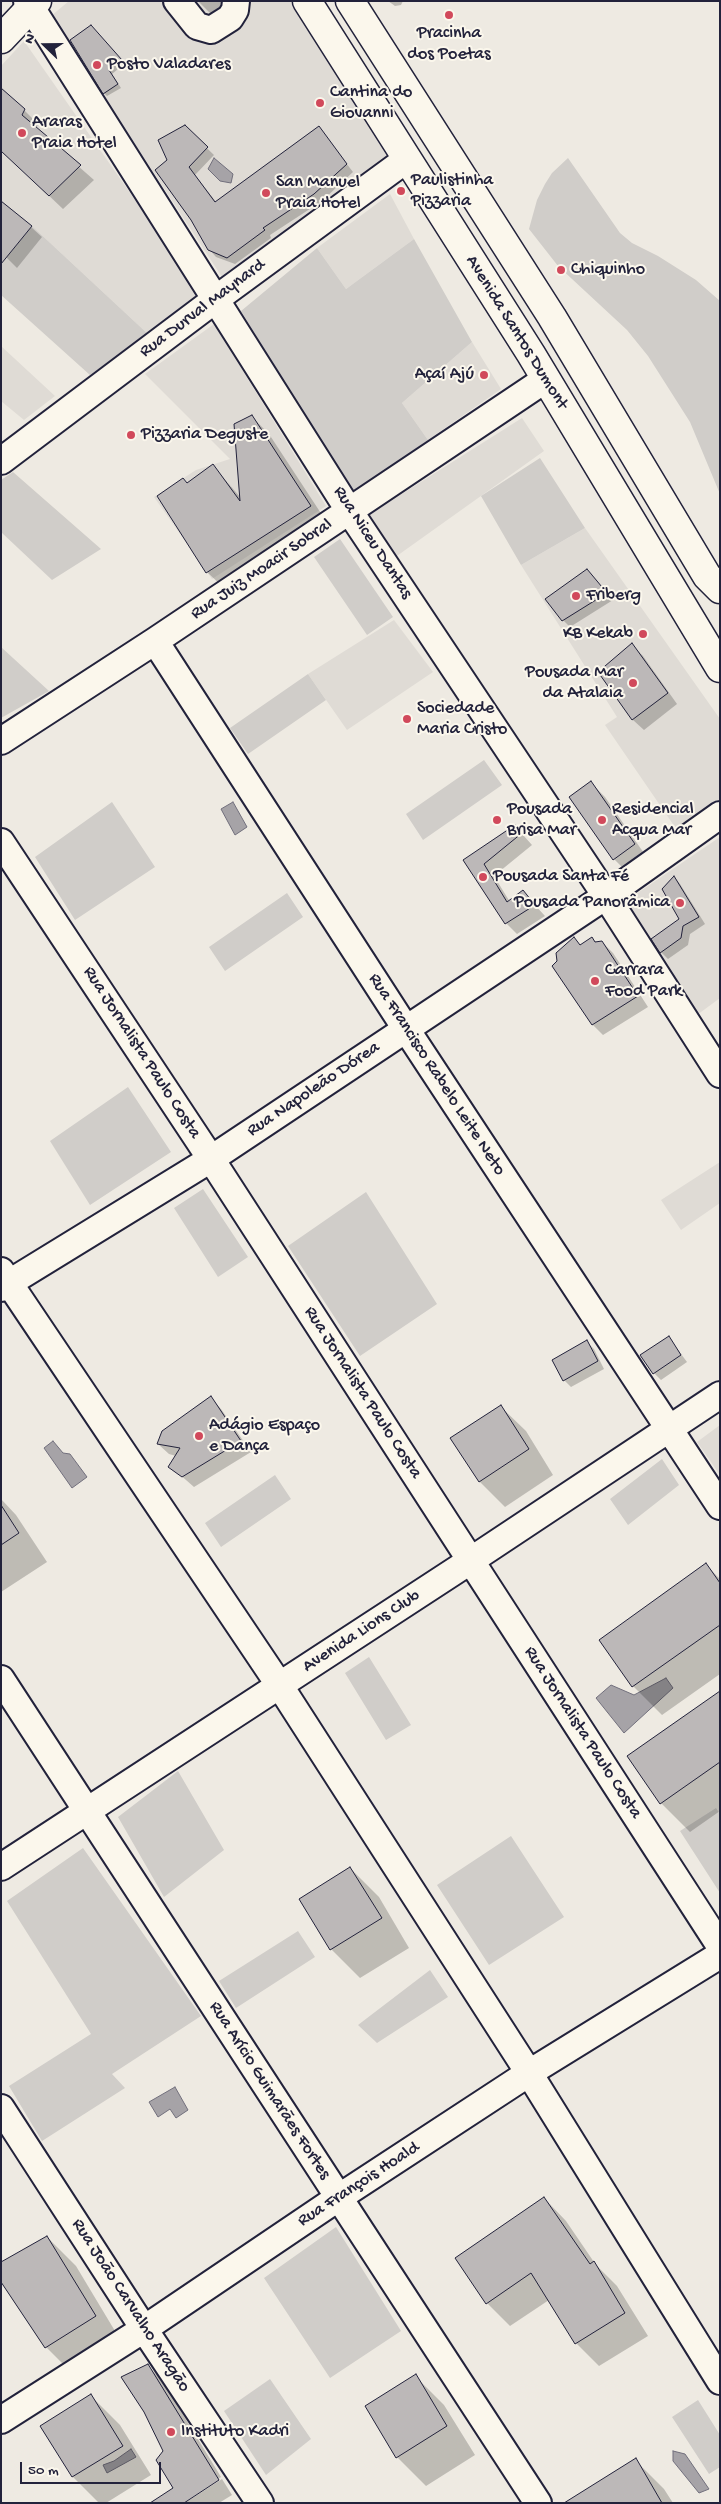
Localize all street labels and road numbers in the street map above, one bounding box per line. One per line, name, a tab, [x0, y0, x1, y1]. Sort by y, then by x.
street label: Avenida Santos Dumont	[460, 252, 572, 414]
street label: Rua Durval Maynard	[136, 255, 270, 363]
street label: Rua Niceu Dantas	[328, 483, 416, 603]
street label: Rua Juiz Moacir Sobral	[187, 515, 337, 625]
street label: Rua Jornalista Paulo Costa	[77, 963, 205, 1143]
street label: Rua Francisco Rabelo Leite Neto	[362, 970, 510, 1180]
street label: Rua Napoleão Dórea	[243, 1038, 385, 1142]
street label: Rua Jornalista Paulo Costa	[298, 1303, 426, 1483]
street label: Avenida Lions Club	[299, 1586, 425, 1678]
street label: Rua Jornalista Paulo Costa	[518, 1643, 646, 1823]
street label: Rua Arício Guimarães Fortes	[203, 1998, 335, 2184]
street label: Rua François Hoald	[294, 2138, 424, 2232]
street label: Rua João Carvalho Aragão	[66, 2215, 194, 2397]

